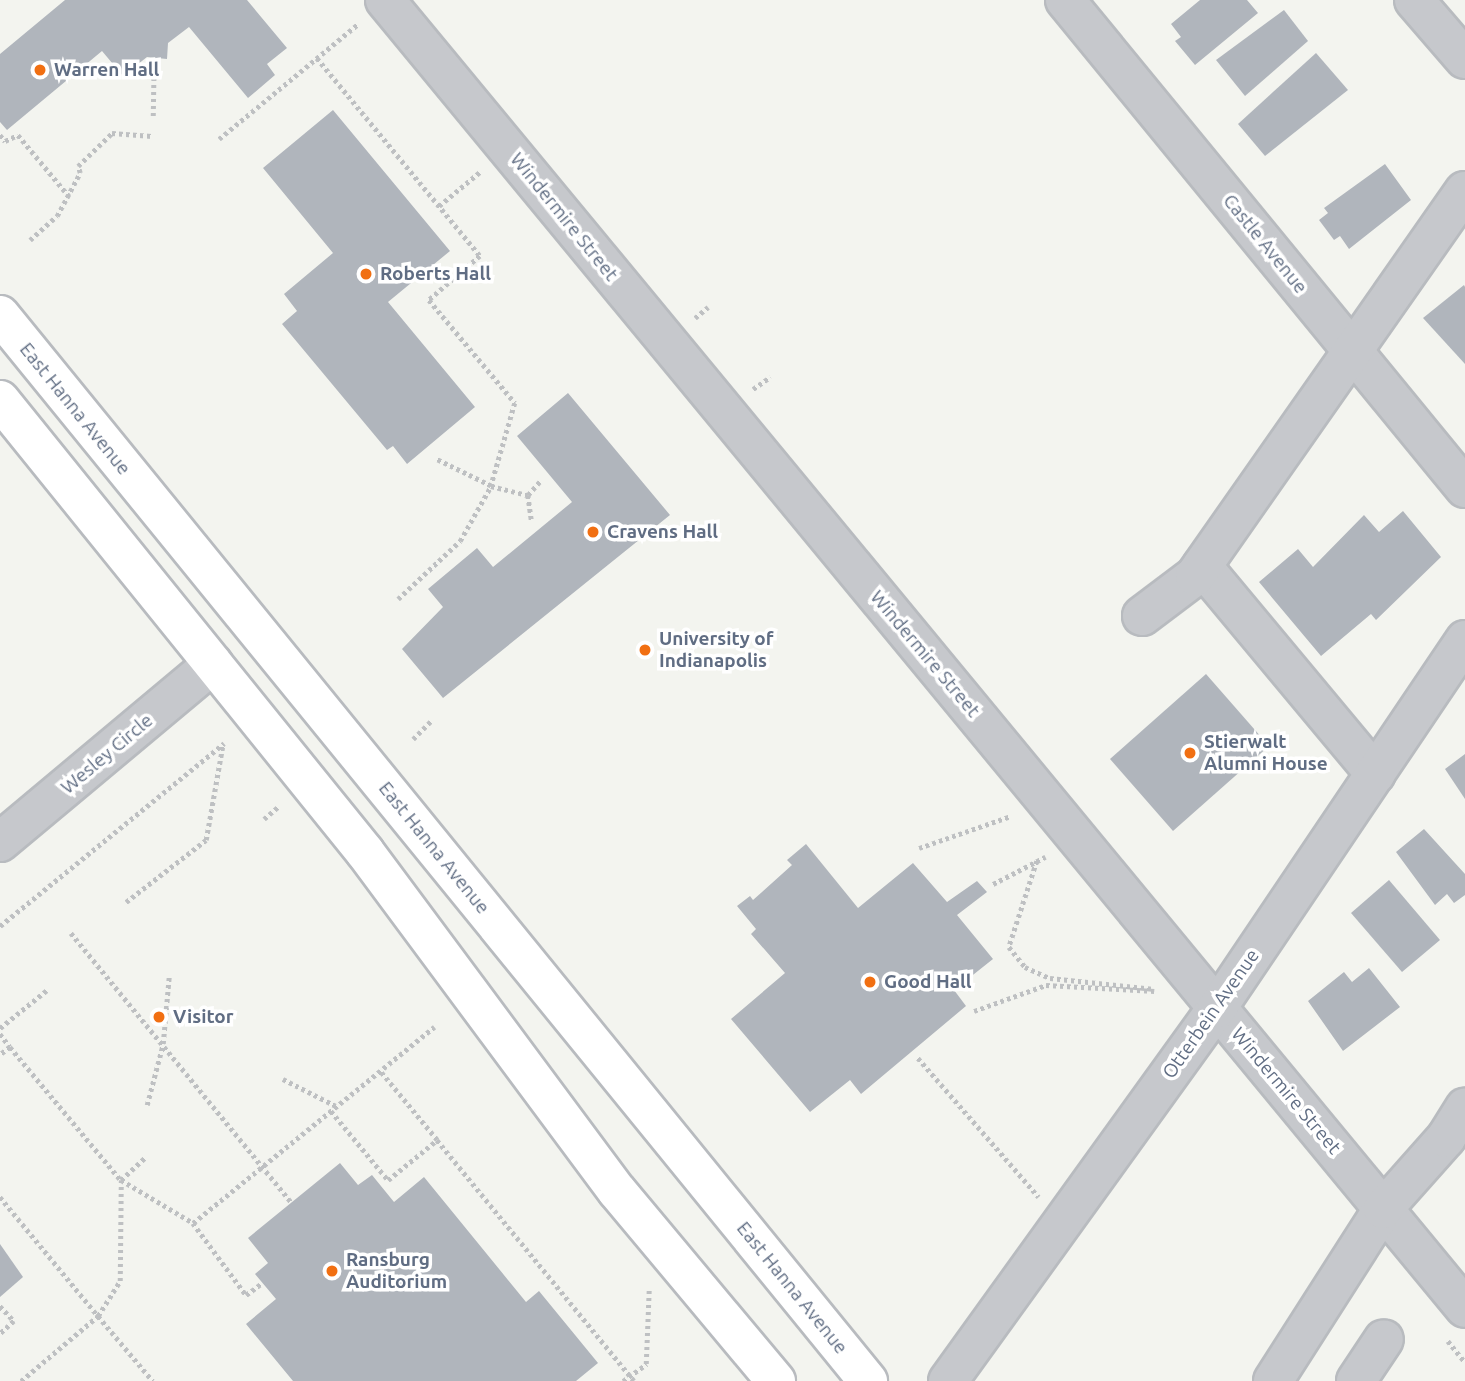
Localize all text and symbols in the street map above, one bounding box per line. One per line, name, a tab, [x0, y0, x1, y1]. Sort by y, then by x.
place label: Warren Hall	[54, 59, 159, 81]
marker: Warren Hall	[32, 62, 48, 78]
street label: Windermire Street	[505, 148, 623, 286]
street label: Castle Avenue	[1218, 190, 1312, 298]
place label: Roberts Hall	[380, 263, 491, 285]
marker: Roberts Hall	[358, 266, 374, 282]
street label: East Hanna Avenue	[15, 338, 135, 480]
place label: Cravens Hall	[607, 521, 718, 543]
marker: Cravens Hall	[585, 524, 601, 540]
street label: Windermire Street	[865, 586, 985, 722]
place label: University of Indianapolis	[659, 628, 774, 672]
marker: University of Indianapolis	[637, 642, 653, 658]
street label: Wesley Circle	[56, 709, 158, 799]
place label: Stierwalt Alumni House	[1204, 731, 1328, 775]
marker: Stierwalt Alumni House	[1182, 745, 1198, 761]
street label: East Hanna Avenue	[374, 777, 494, 919]
street label: Otterbein Avenue	[1158, 945, 1264, 1083]
place label: Good Hall	[884, 971, 972, 993]
marker: Good Hall	[862, 974, 878, 990]
place label: Visitor	[173, 1006, 234, 1028]
marker: Visitor	[151, 1009, 167, 1025]
street label: Windermire Street	[1226, 1023, 1346, 1159]
street label: East Hanna Avenue	[732, 1217, 852, 1359]
place label: Ransburg Auditorium	[346, 1249, 447, 1293]
marker: Ransburg Auditorium	[324, 1263, 340, 1279]

